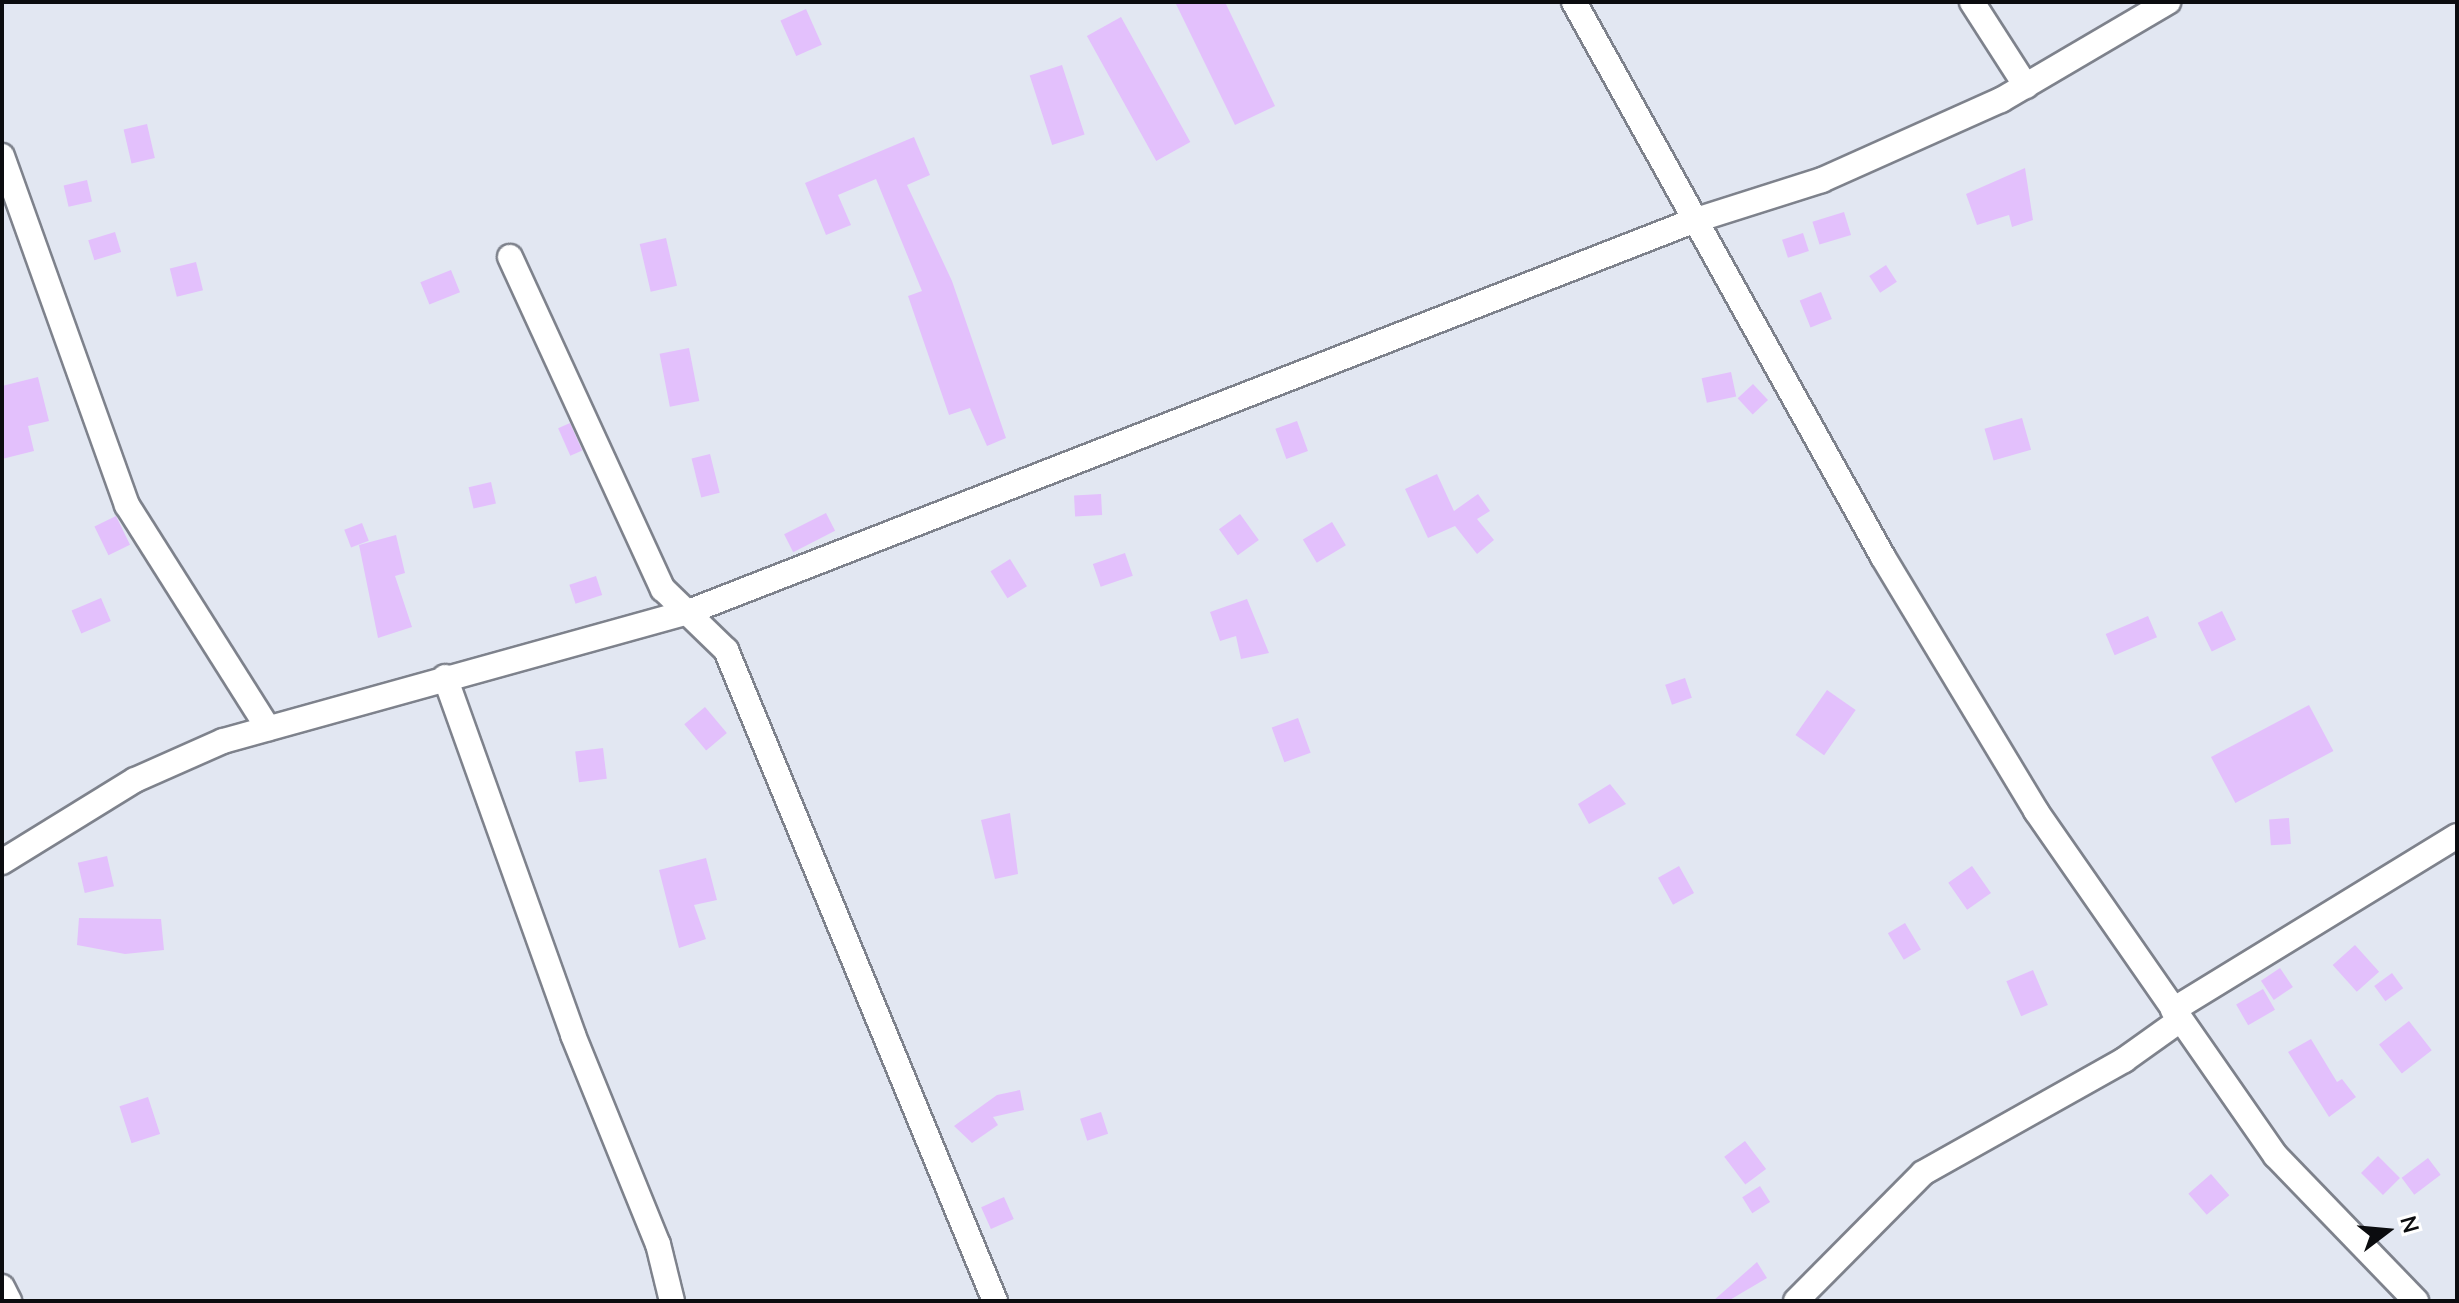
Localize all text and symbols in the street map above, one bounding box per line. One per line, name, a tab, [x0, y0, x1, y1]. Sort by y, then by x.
north arrow	[2347, 1191, 2427, 1271]
text: N	[2394, 1213, 2426, 1236]

